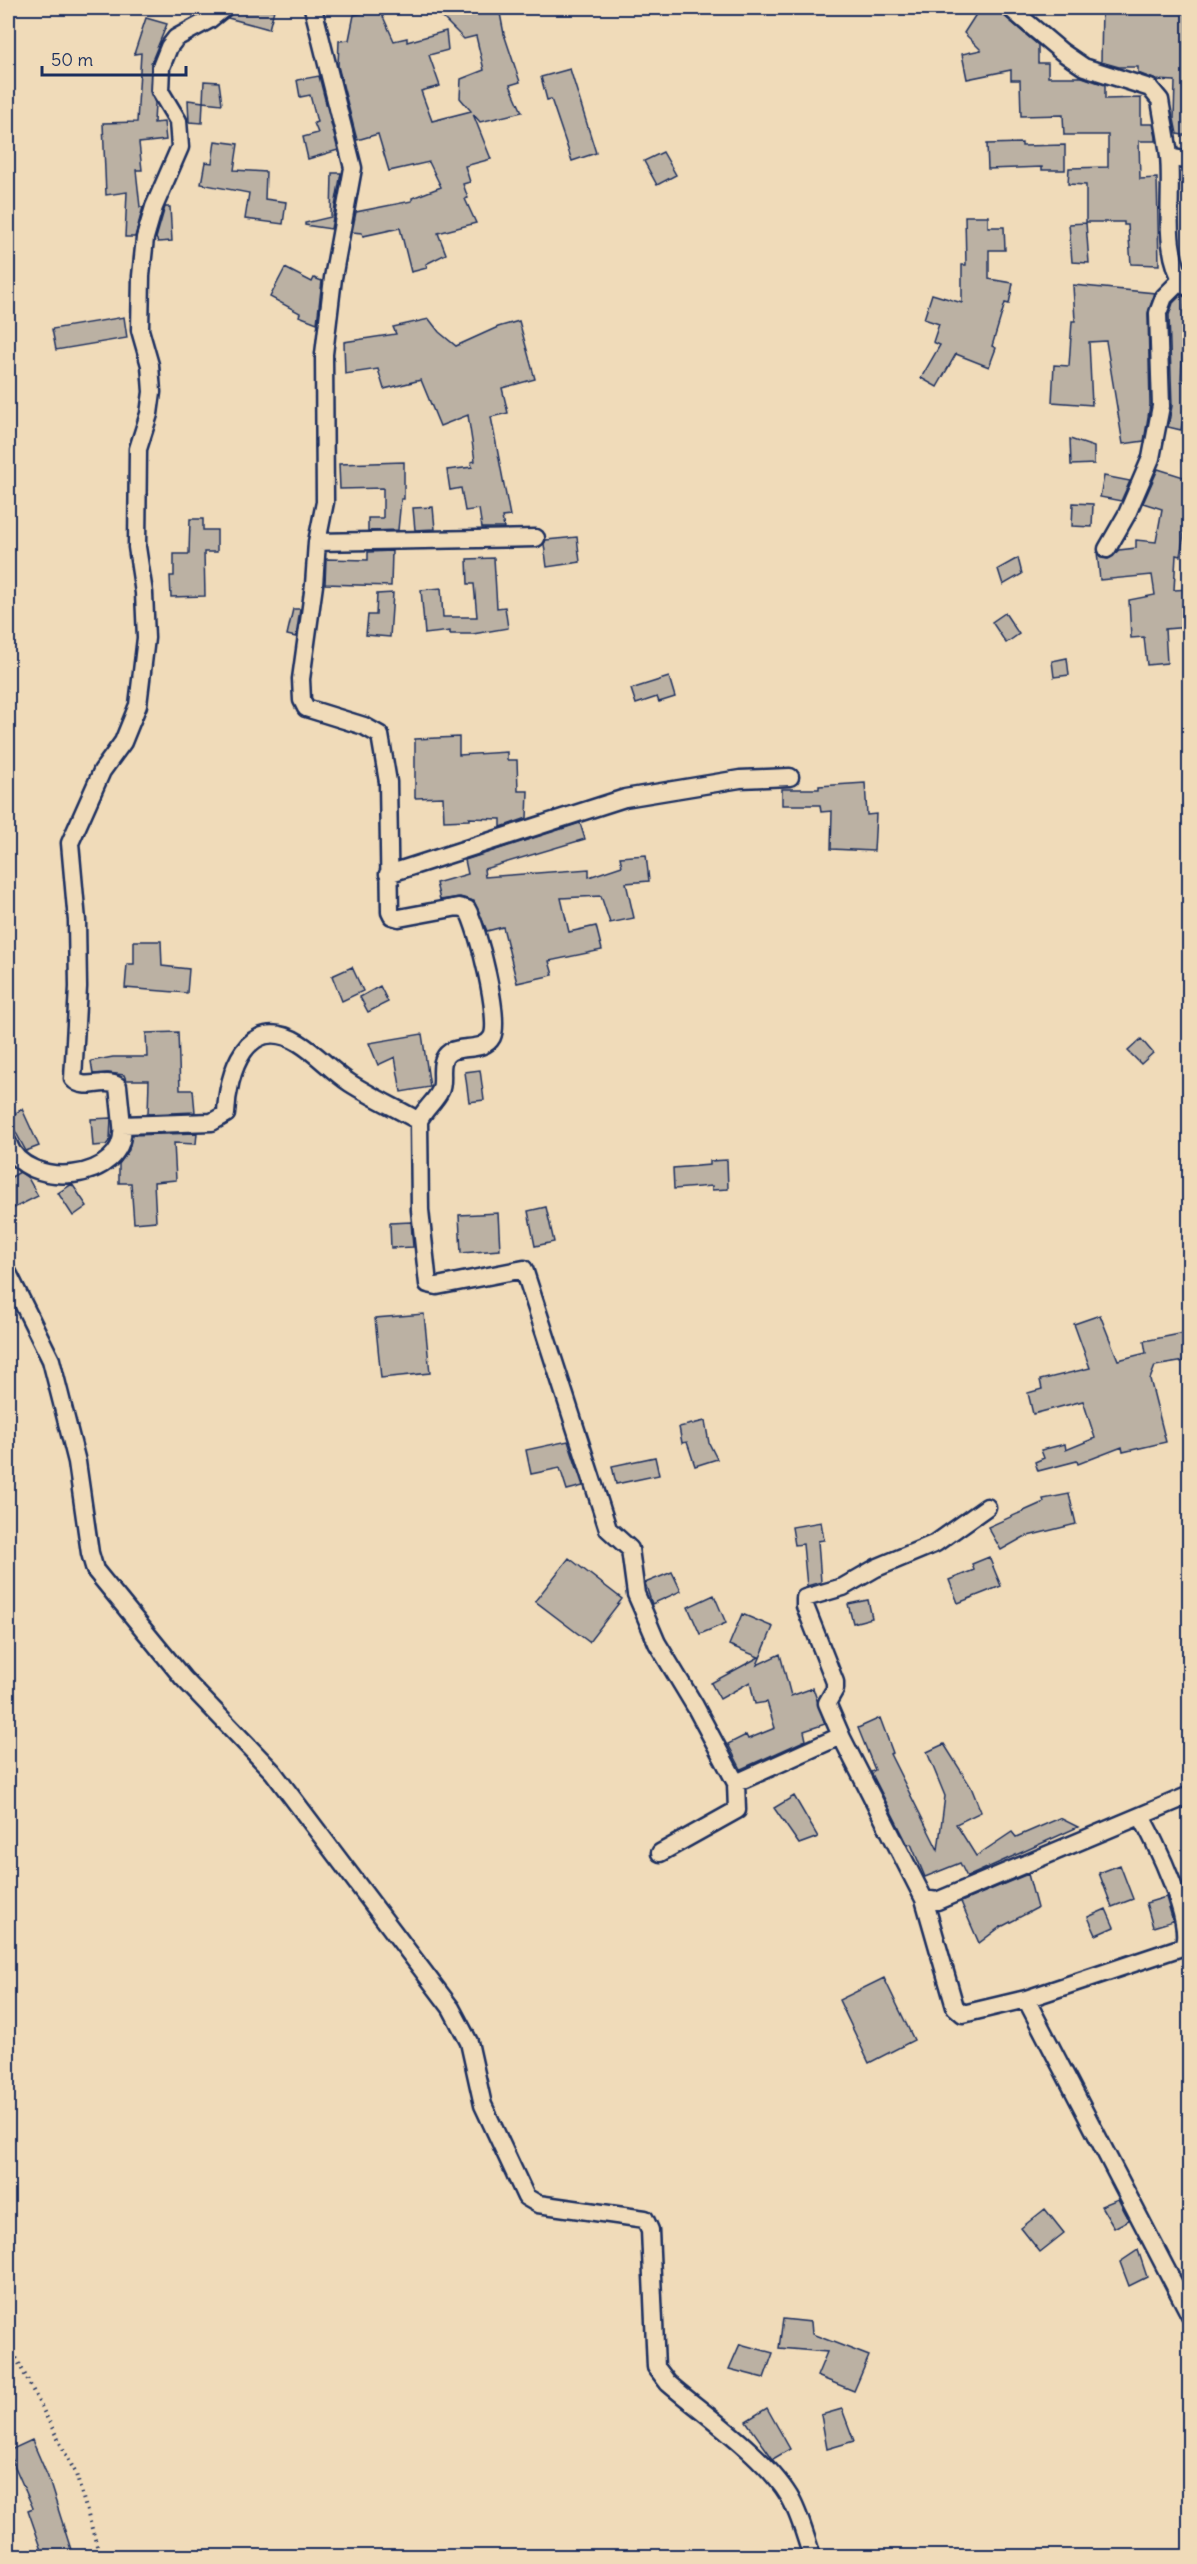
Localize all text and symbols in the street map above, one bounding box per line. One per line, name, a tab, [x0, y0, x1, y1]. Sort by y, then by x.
scale bar	[42, 39, 186, 77]
text: 50 m	[51, 48, 93, 71]

